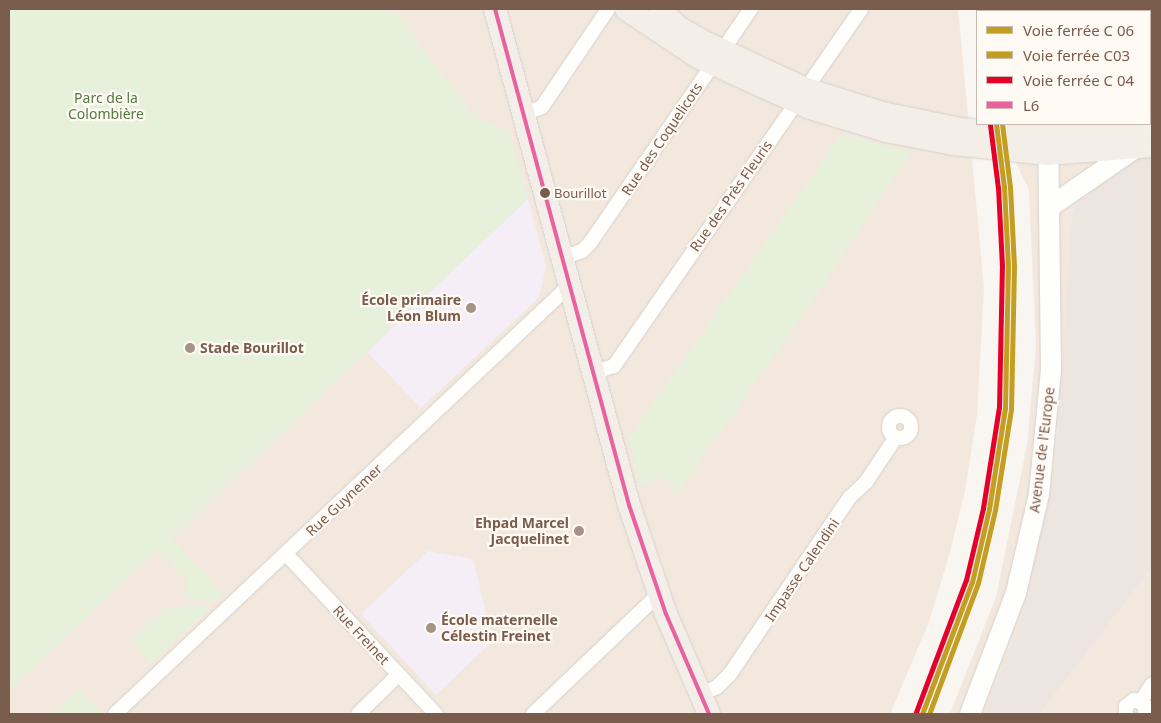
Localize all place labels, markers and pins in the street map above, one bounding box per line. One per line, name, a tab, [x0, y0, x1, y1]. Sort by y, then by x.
place label: Bourillot	[554, 185, 606, 201]
marker: Bourillot	[540, 188, 550, 198]
place label: École primaire Léon Blum	[361, 292, 461, 324]
marker: École primaire Léon Blum	[465, 302, 477, 314]
place label: Stade Bourillot	[200, 340, 304, 356]
marker: Stade Bourillot	[184, 342, 196, 354]
place label: Ehpad Marcel Jacquelinet	[475, 515, 569, 548]
marker: Ehpad Marcel Jacquelinet	[573, 525, 585, 537]
place label: École maternelle Célestin Freinet	[441, 612, 558, 644]
marker: École maternelle Célestin Freinet	[425, 622, 437, 634]

